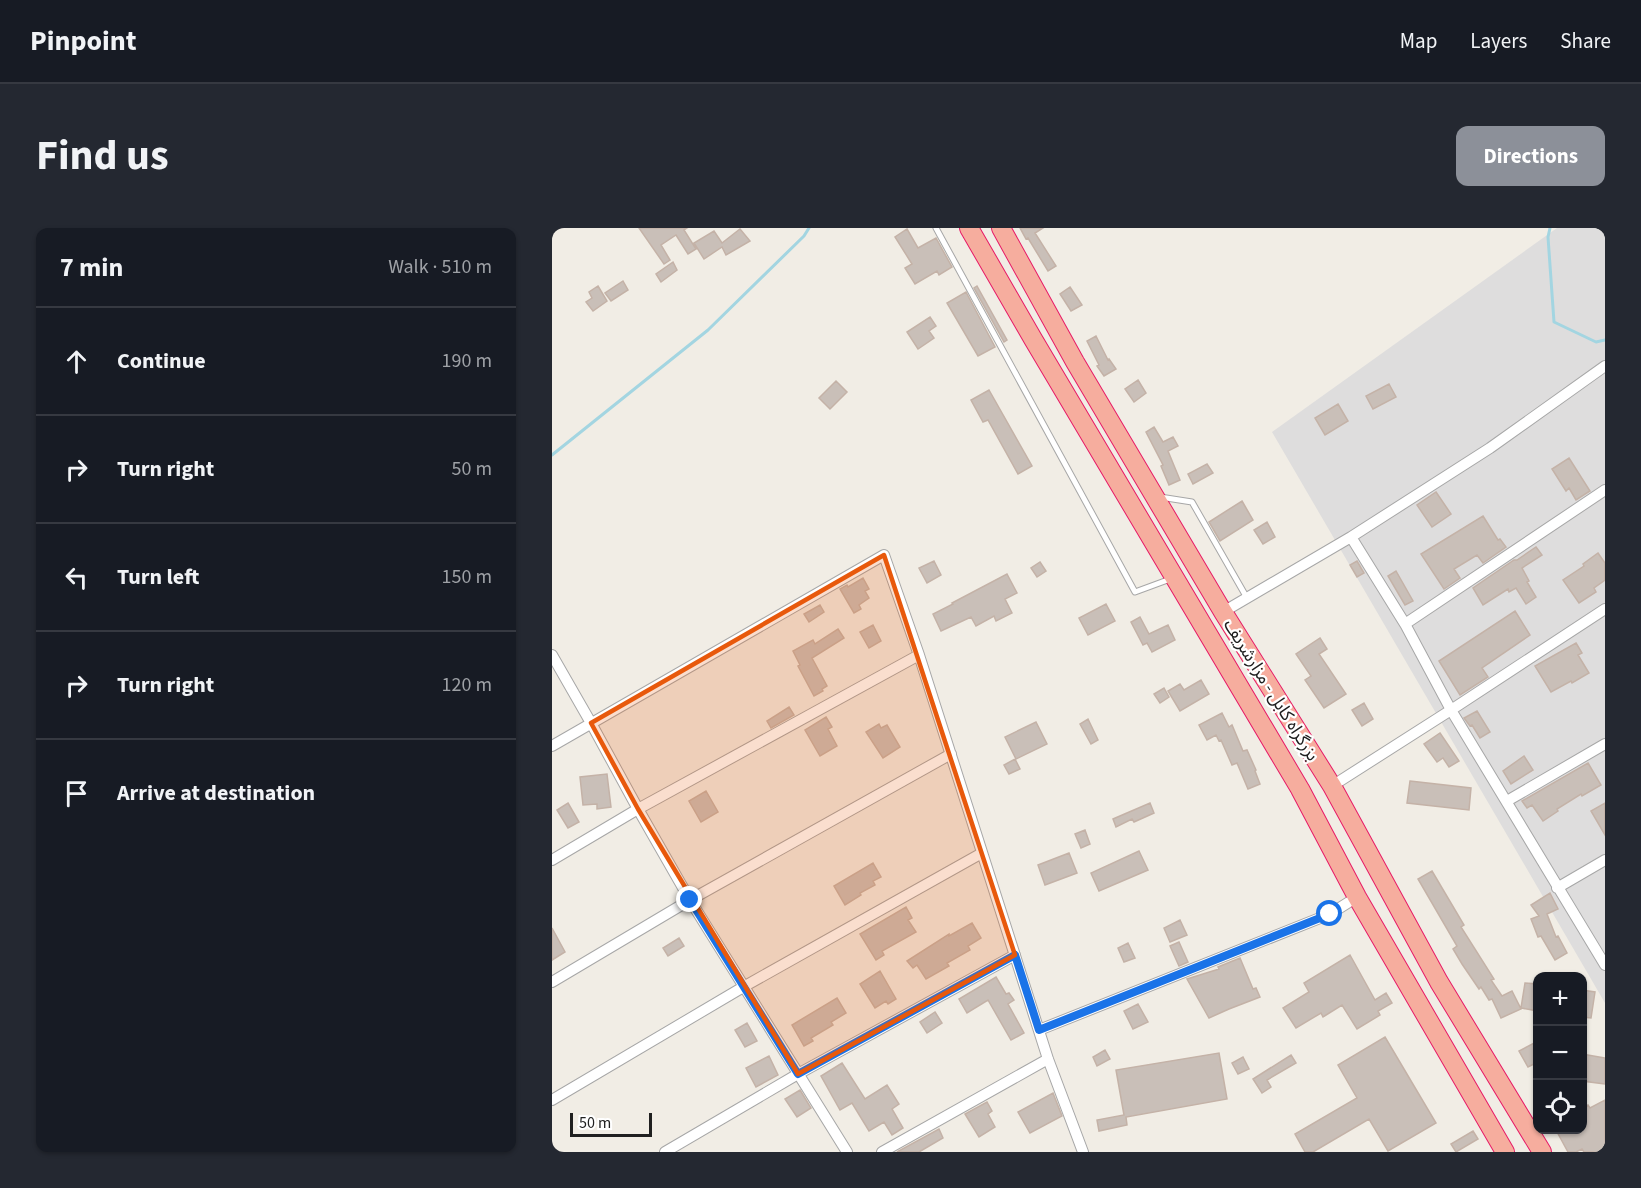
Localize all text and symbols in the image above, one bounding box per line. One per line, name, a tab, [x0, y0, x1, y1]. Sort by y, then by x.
text: Pinpoint	[30, 21, 137, 61]
text: Map	[1400, 26, 1437, 56]
text: Layers	[1470, 26, 1527, 56]
text: Share	[1560, 26, 1611, 56]
text: Find us	[36, 126, 169, 186]
button: Directions	[1456, 126, 1605, 186]
text: 7 min	[60, 249, 123, 286]
text: Walk · 510 m	[388, 253, 492, 281]
icon: ahead	[60, 345, 93, 378]
text: Continue	[117, 345, 206, 377]
text: 190 m	[442, 347, 492, 375]
icon: right	[60, 453, 93, 486]
text: Turn right	[117, 453, 214, 485]
text: 50 m	[452, 455, 492, 483]
icon: left	[60, 561, 93, 594]
text: Turn left	[117, 561, 199, 593]
text: 150 m	[442, 563, 492, 591]
street label: بزرگراه کابل - مزارشریف	[1217, 614, 1325, 766]
icon: right	[60, 669, 93, 702]
text: Turn right	[117, 669, 214, 701]
text: 120 m	[442, 671, 492, 699]
icon: arrive	[60, 777, 93, 810]
text: Arrive at destination	[117, 777, 315, 809]
route end	[676, 886, 702, 912]
route start	[1316, 900, 1342, 926]
map controls	[1533, 972, 1587, 1134]
button: +	[1533, 972, 1587, 1026]
button: −	[1533, 1026, 1587, 1080]
button: locate	[1533, 1080, 1587, 1134]
scale bar	[570, 1110, 652, 1138]
text: 50 m	[579, 1112, 611, 1134]

